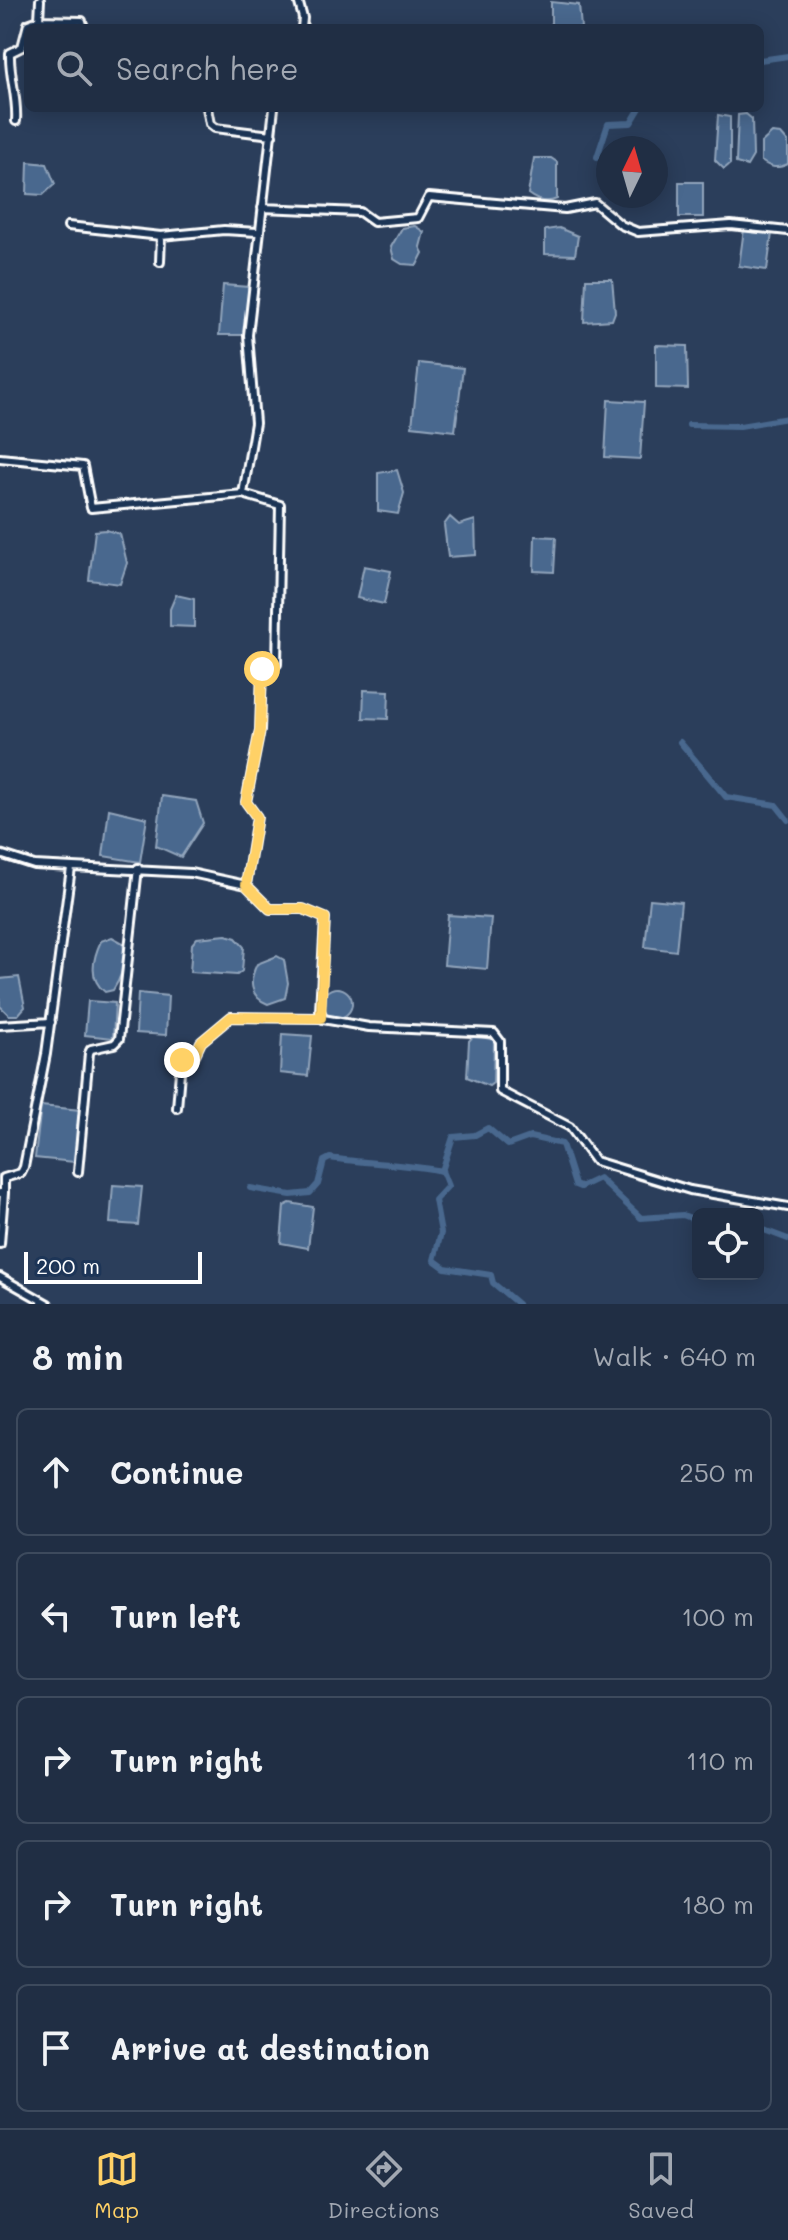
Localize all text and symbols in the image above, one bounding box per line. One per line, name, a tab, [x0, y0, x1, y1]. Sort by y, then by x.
search box	[24, 24, 764, 112]
icon: search	[52, 46, 96, 90]
text: Search here	[116, 48, 299, 88]
north arrow	[596, 136, 668, 208]
route start	[244, 651, 280, 687]
route end	[164, 1042, 200, 1078]
map controls	[692, 1208, 764, 1280]
button: locate	[692, 1208, 764, 1280]
scale bar	[24, 1248, 202, 1284]
text: 200 m	[36, 1251, 100, 1280]
text: 8 min	[32, 1334, 123, 1379]
text: Walk · 640 m	[593, 1339, 756, 1373]
icon: ahead	[34, 1450, 78, 1494]
text: Continue	[110, 1452, 243, 1492]
text: 250 m	[679, 1455, 754, 1489]
icon: left	[34, 1594, 78, 1638]
text: Turn left	[110, 1596, 241, 1636]
text: 100 m	[681, 1599, 754, 1633]
icon: right	[34, 1738, 78, 1782]
text: Turn right	[110, 1740, 263, 1780]
text: 110 m	[686, 1743, 754, 1777]
icon: right	[34, 1882, 78, 1926]
text: Turn right	[110, 1884, 263, 1924]
text: 180 m	[682, 1887, 754, 1921]
icon: arrive	[34, 2026, 78, 2070]
text: Arrive at destination	[110, 2028, 430, 2068]
tab: Map	[94, 2147, 139, 2224]
tab: Directions	[328, 2147, 440, 2224]
tab: Saved	[628, 2147, 694, 2224]

